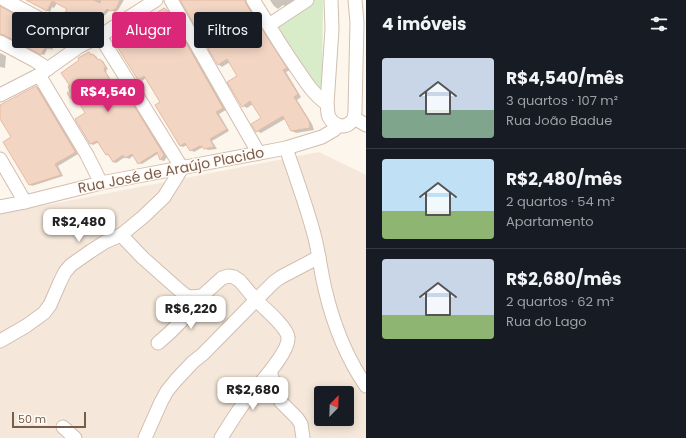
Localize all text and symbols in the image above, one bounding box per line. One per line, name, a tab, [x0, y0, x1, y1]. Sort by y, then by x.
chip: Comprar	[12, 12, 104, 48]
chip: Alugar	[112, 12, 186, 48]
chip: Filtros	[194, 12, 262, 48]
text: 4 imóveis	[382, 12, 467, 36]
icon: filters	[648, 13, 670, 35]
text: R$4,540/mês	[506, 66, 624, 90]
icon: home	[414, 74, 462, 122]
pin: R$4,540	[71, 79, 145, 113]
text: R$4,540	[80, 82, 136, 101]
text: 3 quartos · 107 m²	[506, 91, 618, 110]
text: Rua João Badue	[506, 111, 612, 130]
street label: Rua José de Araújo Placido	[76, 142, 266, 198]
text: R$2,480/mês	[506, 167, 622, 191]
icon: home	[414, 175, 462, 223]
text: 2 quartos · 54 m²	[506, 192, 615, 211]
pin: R$2,480	[42, 209, 116, 243]
text: R$2,480	[52, 212, 106, 231]
text: Apartamento	[506, 212, 594, 231]
text: R$2,680/mês	[506, 267, 621, 291]
icon: home	[414, 275, 462, 323]
text: 2 quartos · 62 m²	[506, 292, 614, 311]
pin: R$6,220	[154, 296, 228, 330]
text: R$6,220	[165, 299, 217, 318]
text: Rua do Lago	[506, 312, 587, 331]
pin: R$2,680	[216, 377, 290, 411]
text: R$2,680	[226, 380, 280, 399]
north arrow	[314, 386, 354, 426]
map controls	[314, 386, 354, 426]
scale bar	[12, 410, 86, 429]
text: 50 m	[18, 411, 46, 427]

